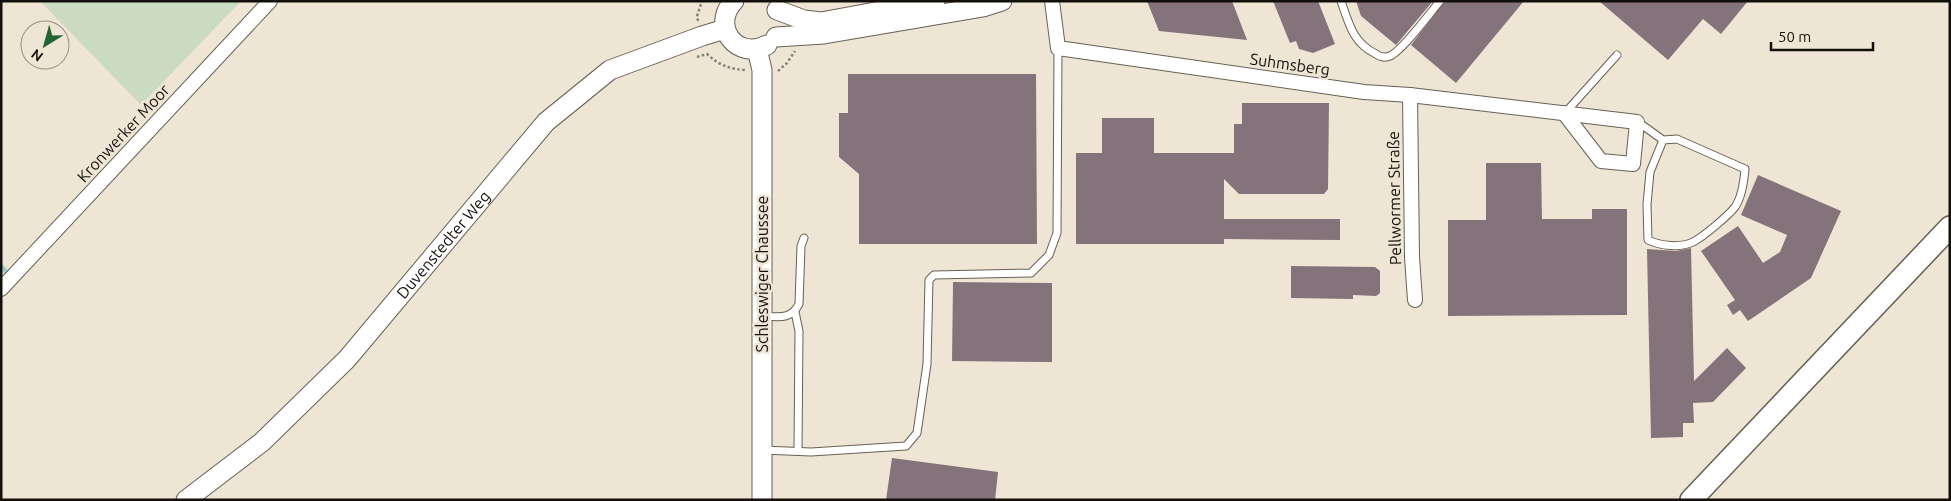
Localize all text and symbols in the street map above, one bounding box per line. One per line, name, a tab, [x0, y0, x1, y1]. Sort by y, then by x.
north arrow	[20, 20, 70, 70]
scale bar	[1771, 20, 1874, 52]
text: 50 m	[1778, 28, 1811, 45]
text: N	[28, 46, 46, 65]
street label: Suhmsberg	[1249, 49, 1331, 79]
street label: Kronwerker Moor	[73, 81, 173, 185]
street label: Pellwormer Straße	[1384, 131, 1404, 265]
street label: Duvenstedter Weg	[393, 187, 494, 302]
street label: Schleswiger Chaussee	[753, 196, 771, 352]

